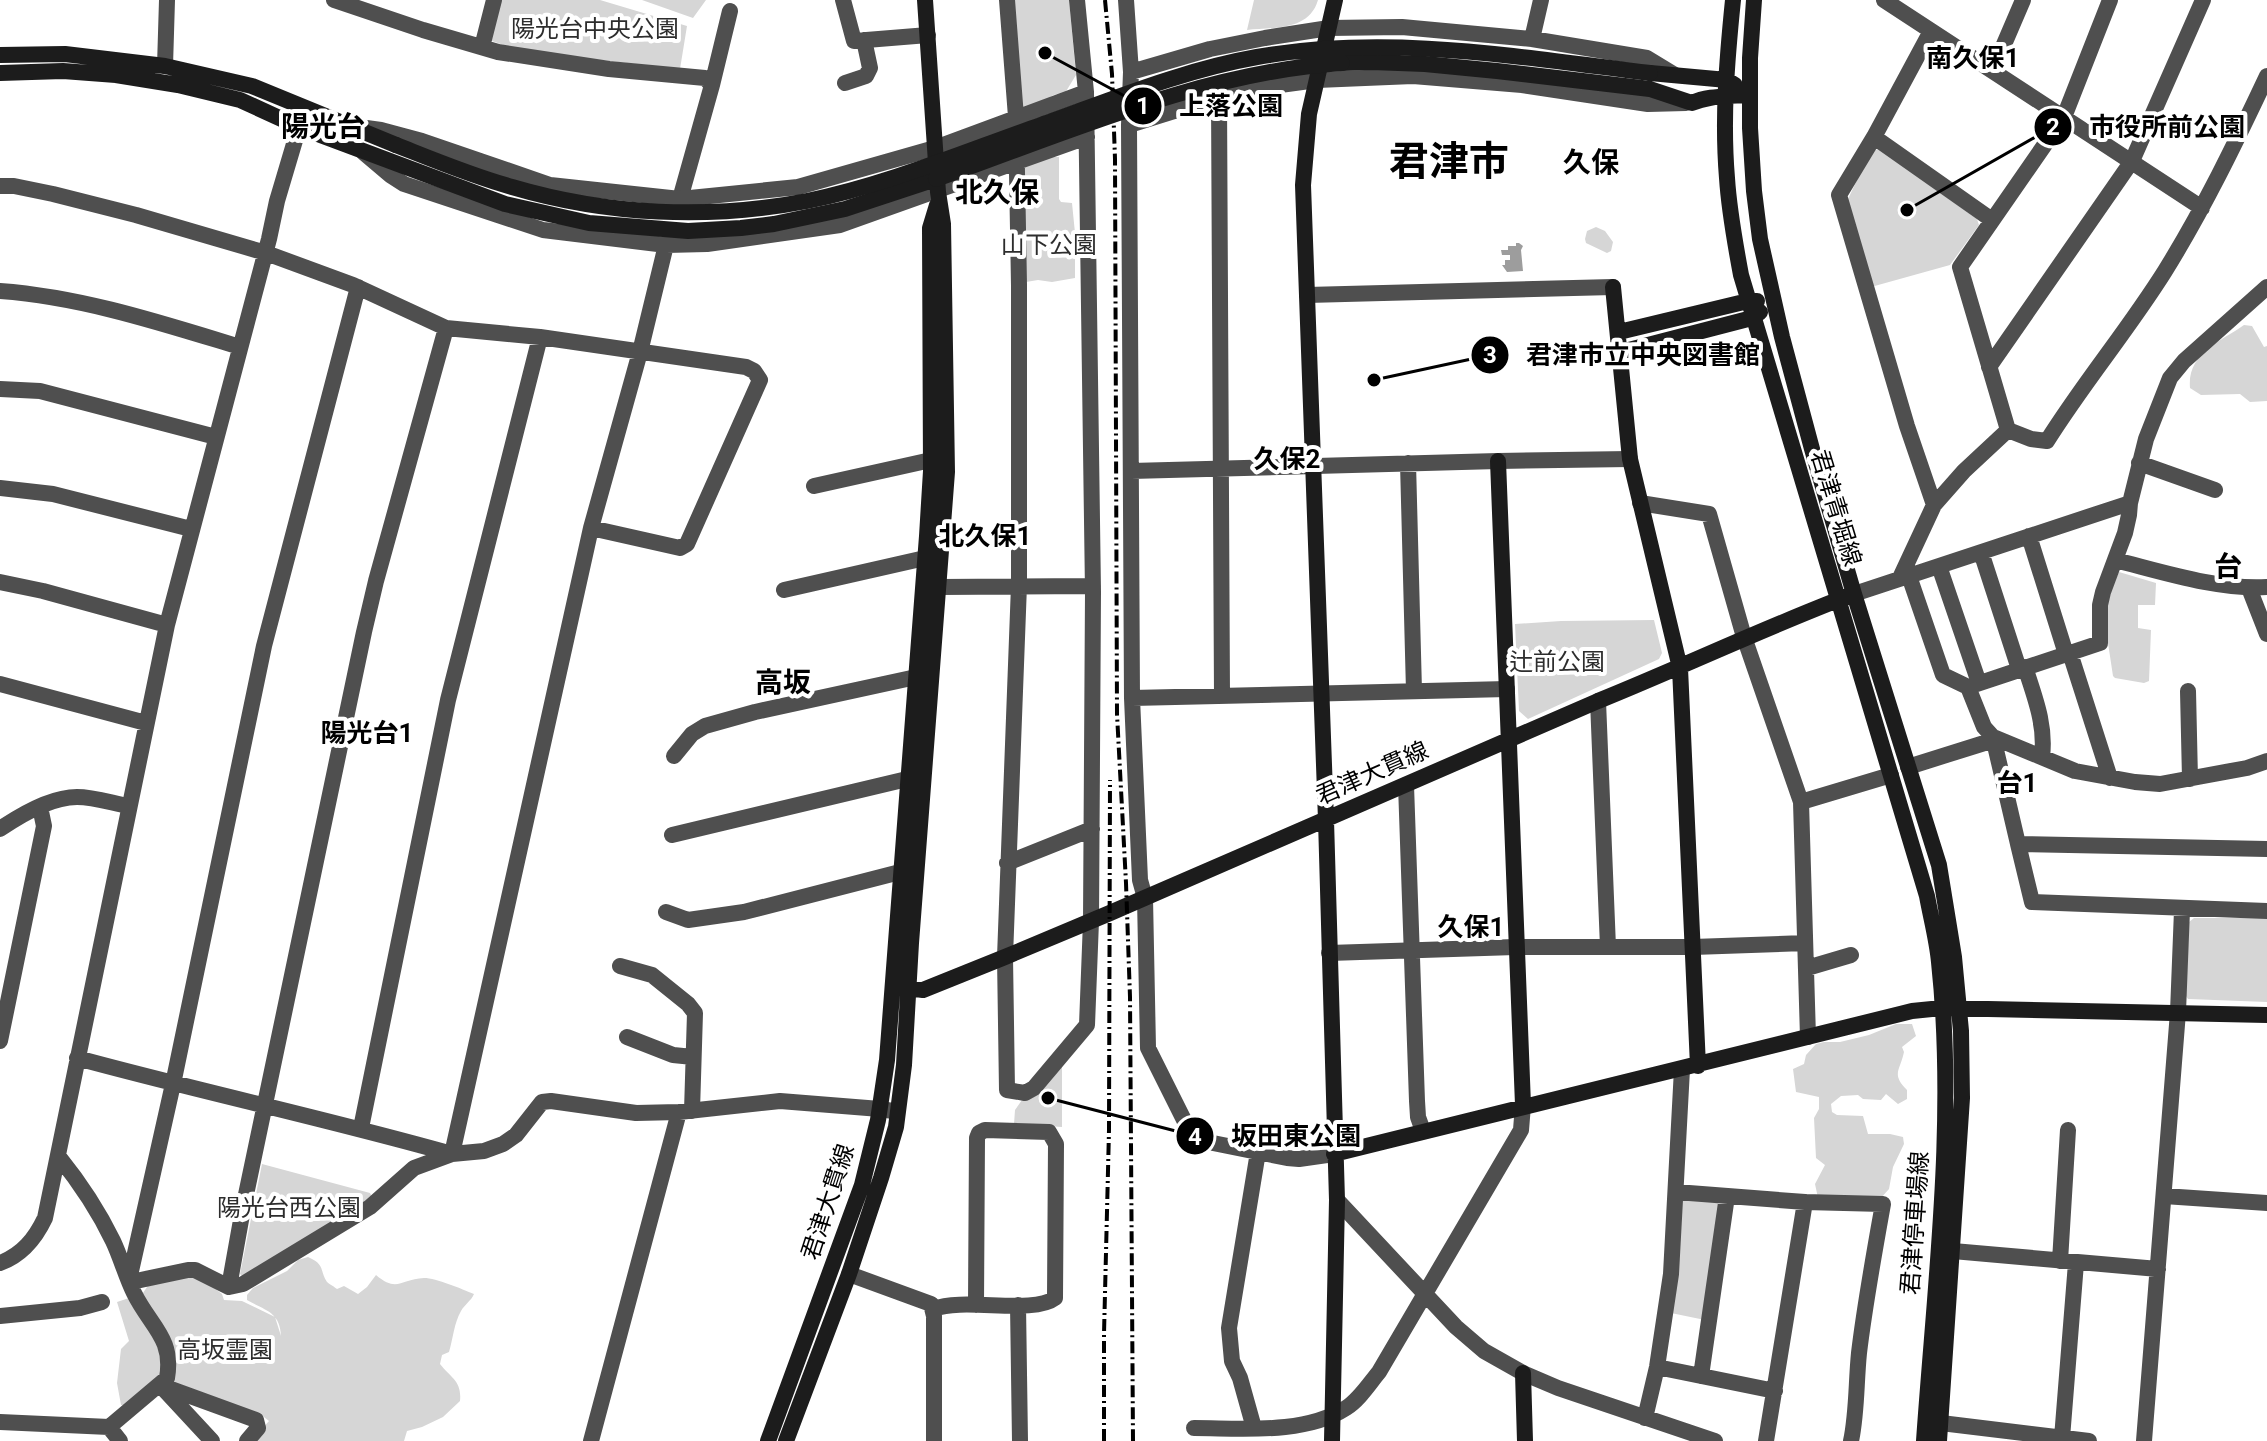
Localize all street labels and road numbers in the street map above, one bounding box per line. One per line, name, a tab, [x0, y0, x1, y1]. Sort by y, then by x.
street label: 君津青堀線	[1805, 447, 1867, 569]
street label: 君津大貫線	[1311, 736, 1433, 810]
street label: 君津大貫線	[796, 1141, 860, 1263]
street label: 君津停車場線	[1896, 1150, 1934, 1296]

